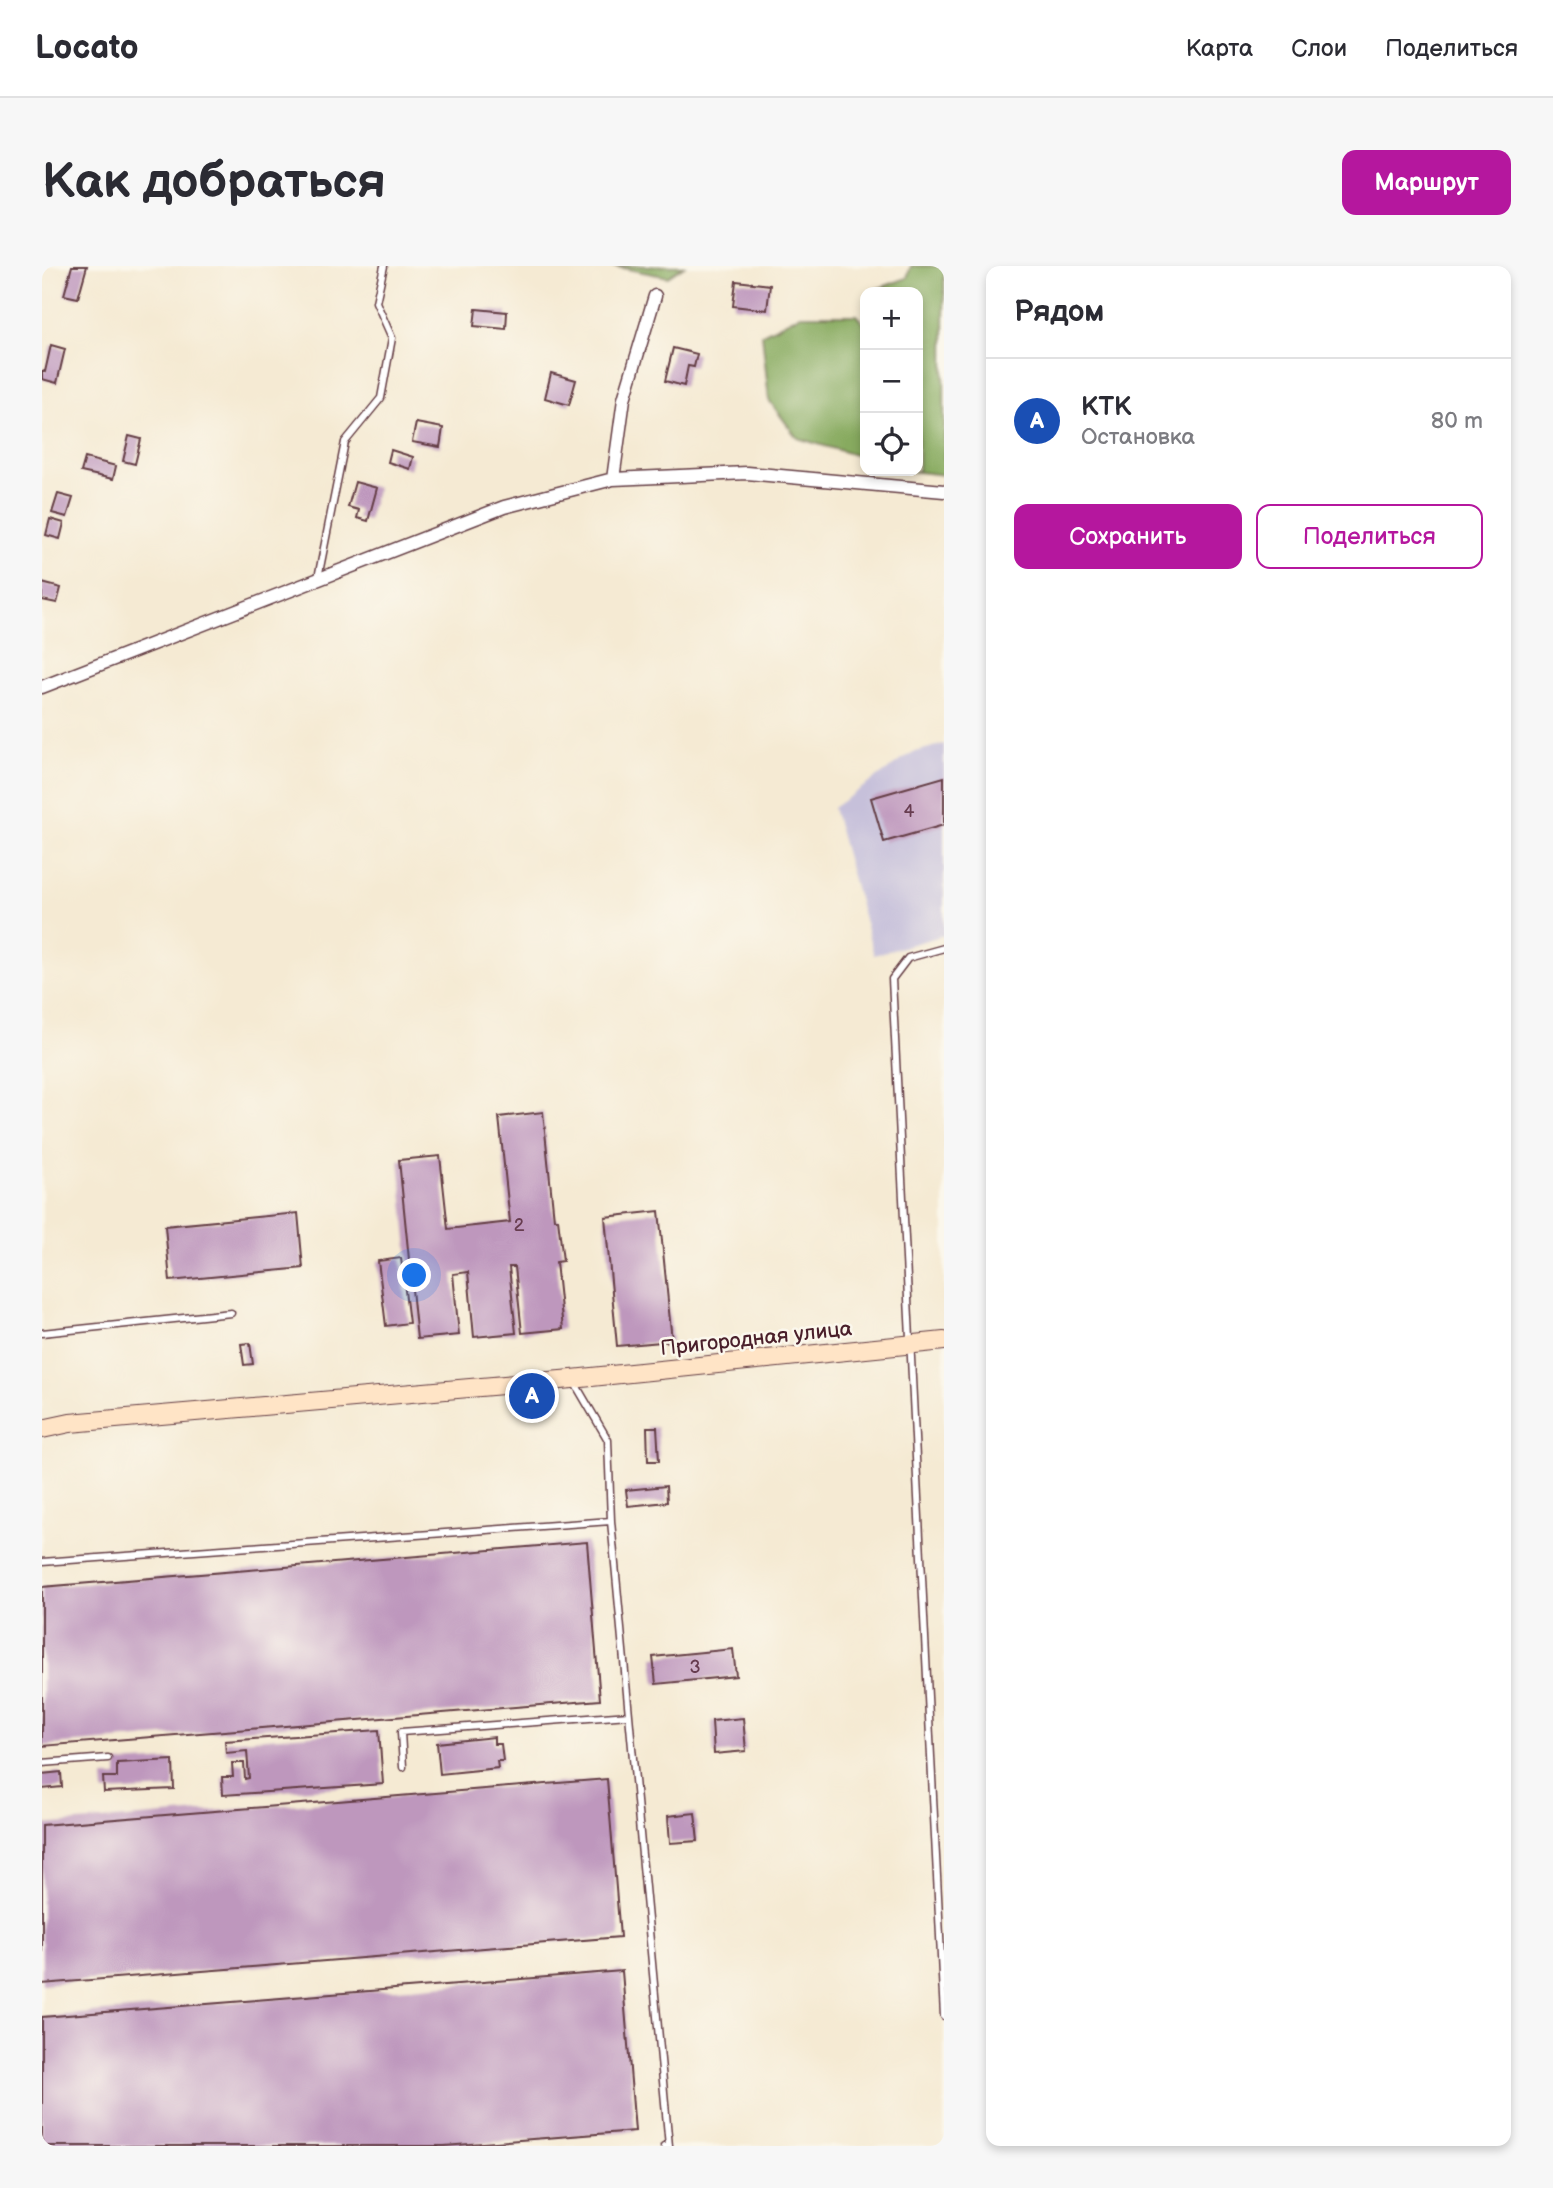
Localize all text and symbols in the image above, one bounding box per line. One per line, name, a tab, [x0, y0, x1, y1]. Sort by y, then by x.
text: Locato	[35, 28, 139, 68]
text: Карта	[1186, 34, 1253, 63]
text: Слои	[1291, 34, 1347, 63]
text: Поделиться	[1385, 34, 1518, 63]
button: Маршрут	[1342, 150, 1511, 215]
text: Как добраться	[42, 153, 386, 212]
map controls	[860, 287, 923, 476]
button: +	[860, 287, 923, 350]
text: Рядом	[1014, 294, 1104, 330]
button: −	[860, 350, 923, 413]
text: КТК	[1081, 392, 1131, 423]
text: A	[1030, 407, 1044, 435]
text: 80 m	[1431, 407, 1483, 435]
button: locate	[860, 413, 923, 476]
text: Остановка	[1081, 423, 1195, 451]
button: Сохранить	[1014, 504, 1242, 569]
button: Поделиться	[1256, 504, 1483, 569]
house number: 4	[904, 801, 915, 822]
house number: 2	[514, 1215, 525, 1236]
your location	[397, 1258, 431, 1292]
street label: Пригородная улица	[659, 1316, 854, 1361]
pin: A	[509, 1370, 555, 1422]
house number: 3	[689, 1657, 701, 1678]

